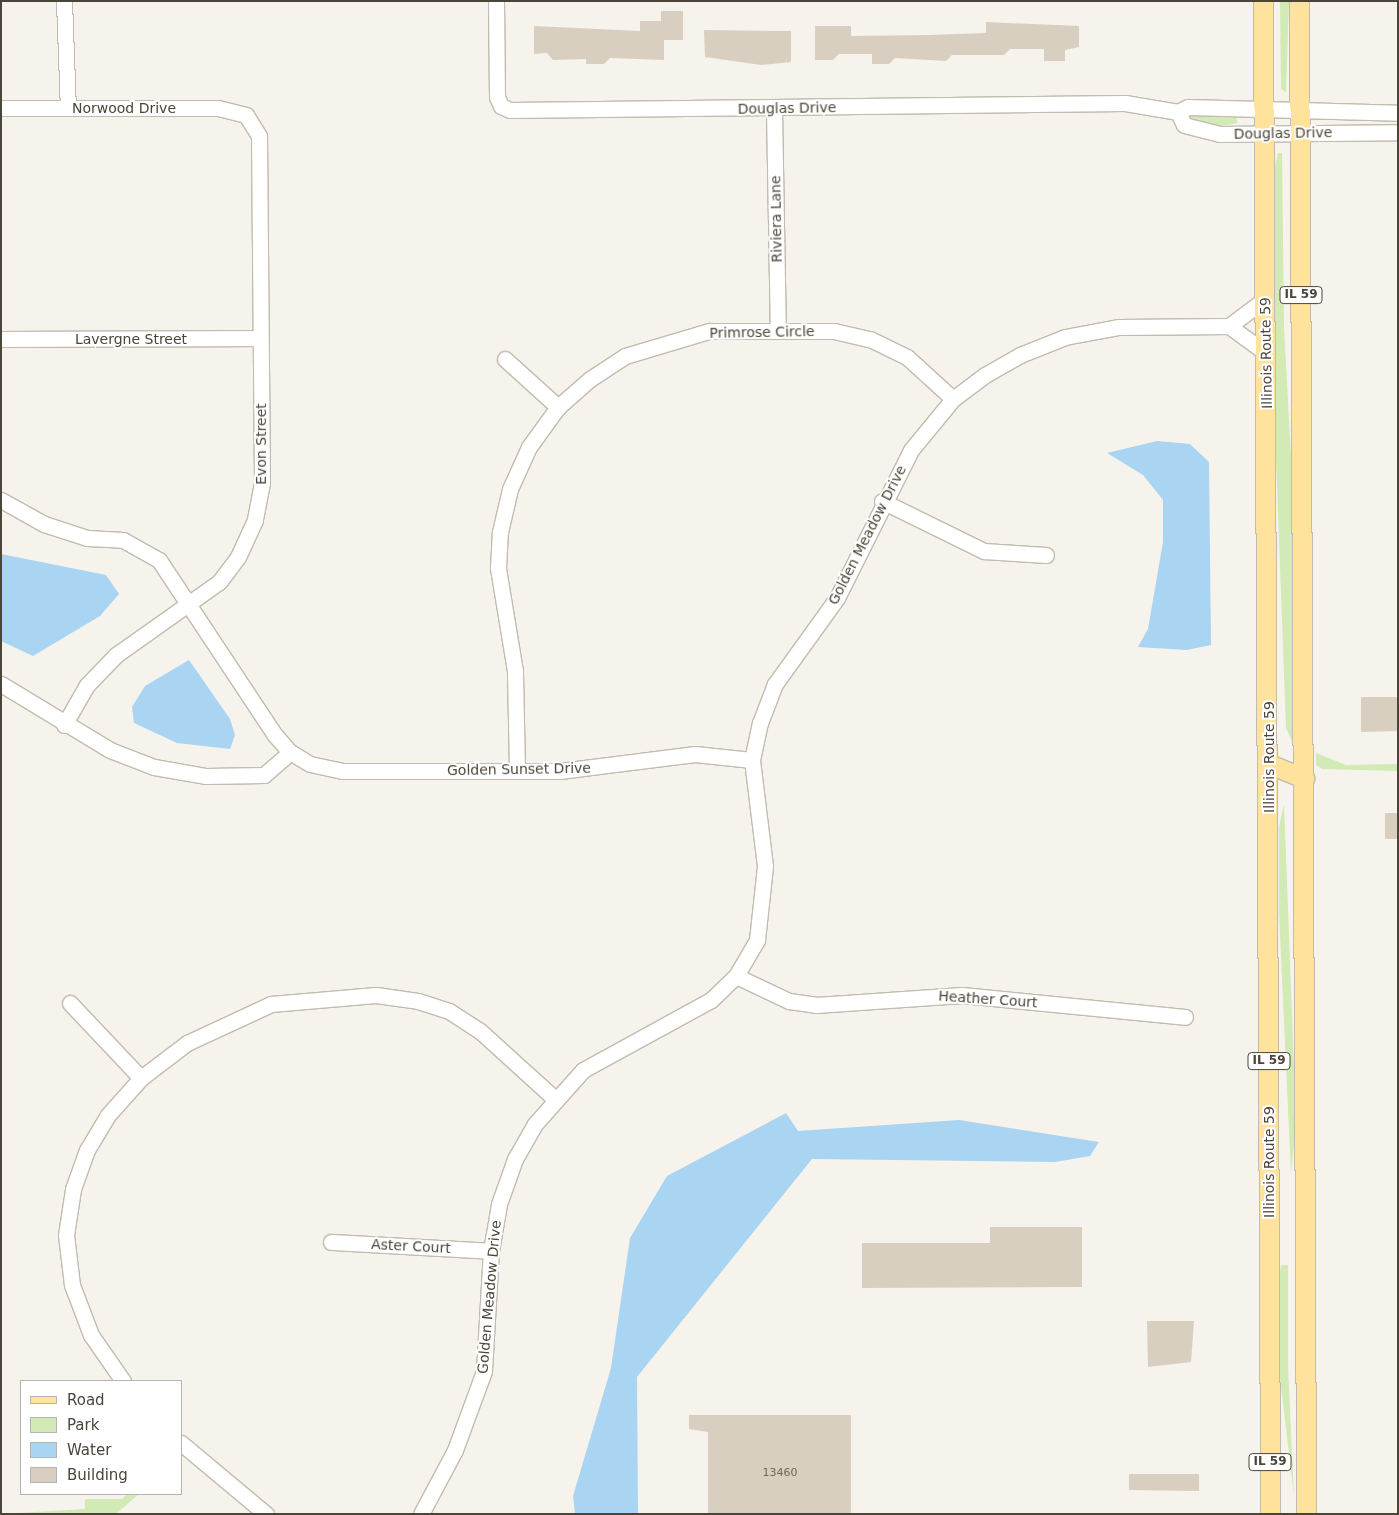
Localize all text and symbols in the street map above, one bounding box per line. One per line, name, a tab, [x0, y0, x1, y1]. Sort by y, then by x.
street label: Douglas Drive	[738, 99, 836, 117]
street label: Norwood Drive	[72, 100, 176, 116]
street label: Douglas Drive	[1234, 124, 1332, 142]
street label: Riviera Lane	[767, 175, 785, 263]
road number: IL 59	[1278, 286, 1324, 304]
street label: Illinois Route 59	[1257, 297, 1275, 409]
street label: Primrose Circle	[709, 323, 815, 341]
street label: Lavergne Street	[75, 331, 187, 347]
street label: Evon Street	[253, 403, 269, 485]
street label: Golden Meadow Drive	[825, 463, 909, 607]
street label: Illinois Route 59	[1261, 701, 1277, 813]
street label: Golden Sunset Drive	[447, 759, 591, 779]
street label: Heather Court	[938, 987, 1038, 1011]
road number: IL 59	[1246, 1052, 1292, 1070]
street label: Illinois Route 59	[1261, 1106, 1277, 1218]
street label: Golden Meadow Drive	[474, 1220, 504, 1374]
street label: Aster Court	[371, 1236, 451, 1256]
legend	[20, 1380, 182, 1495]
text: Road	[67, 1391, 105, 1409]
text: Park	[67, 1416, 99, 1434]
text: Water	[67, 1441, 111, 1459]
road number: IL 59	[1248, 1452, 1292, 1471]
text: Building	[67, 1466, 128, 1484]
house number: 13460	[763, 1466, 797, 1480]

